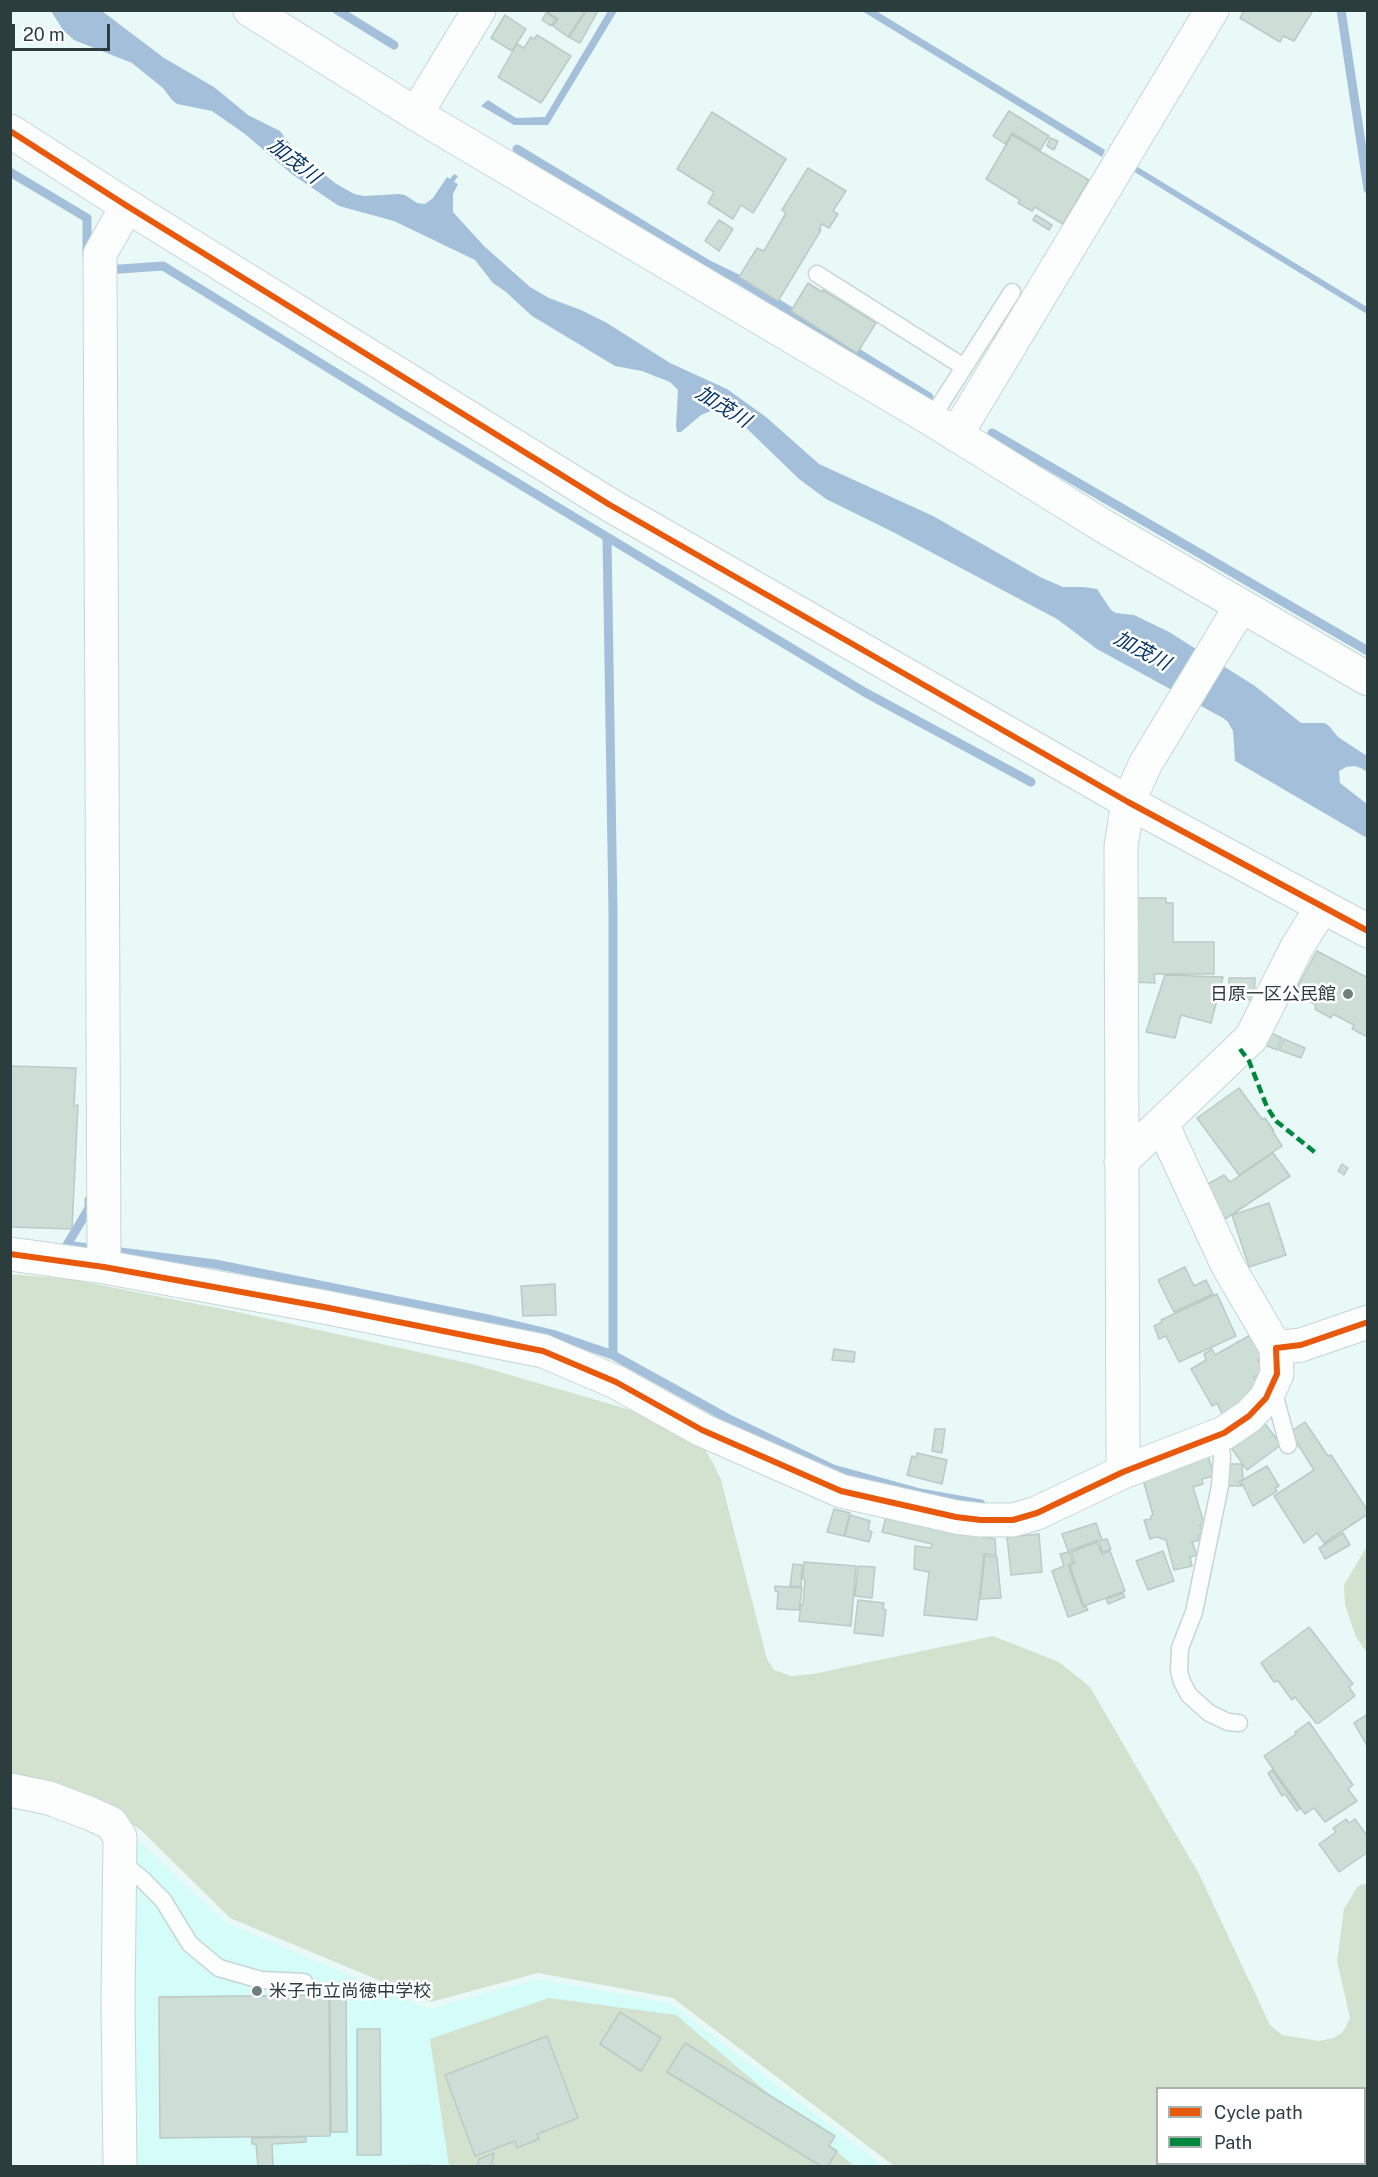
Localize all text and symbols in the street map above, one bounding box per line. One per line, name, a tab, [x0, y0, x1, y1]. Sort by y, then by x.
scale bar	[15, 12, 112, 50]
text: 20 m	[23, 24, 65, 45]
water label: 加茂川	[263, 133, 325, 189]
water label: 加茂川	[691, 381, 755, 433]
water label: 加茂川	[1110, 626, 1174, 676]
place label: 日原一区公民館	[1210, 983, 1336, 1005]
marker: 日原一区公民館	[1341, 987, 1355, 1001]
place label: 米子市立尚徳中学校	[269, 1980, 431, 2002]
marker: 米子市立尚徳中学校	[250, 1984, 264, 1998]
legend	[1156, 2087, 1366, 2165]
text: Cycle path	[1214, 2102, 1303, 2123]
text: Path	[1214, 2132, 1252, 2153]

